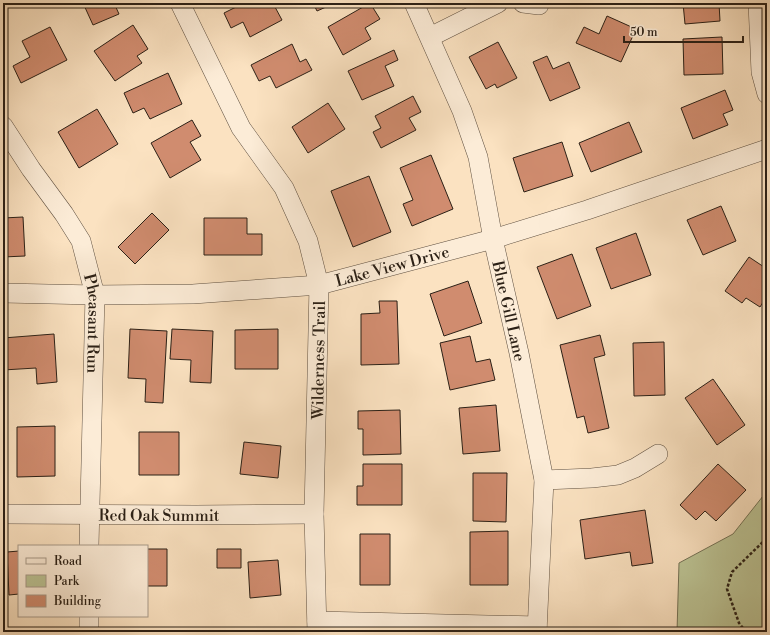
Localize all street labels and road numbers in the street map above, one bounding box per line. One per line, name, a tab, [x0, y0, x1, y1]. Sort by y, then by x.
street label: Lake View Drive	[333, 242, 452, 291]
street label: Blue Gill Lane	[487, 258, 529, 363]
street label: Pheasant Run	[79, 272, 104, 374]
street label: Wilderness Trail	[308, 300, 330, 421]
street label: Red Oak Summit	[99, 505, 220, 526]

